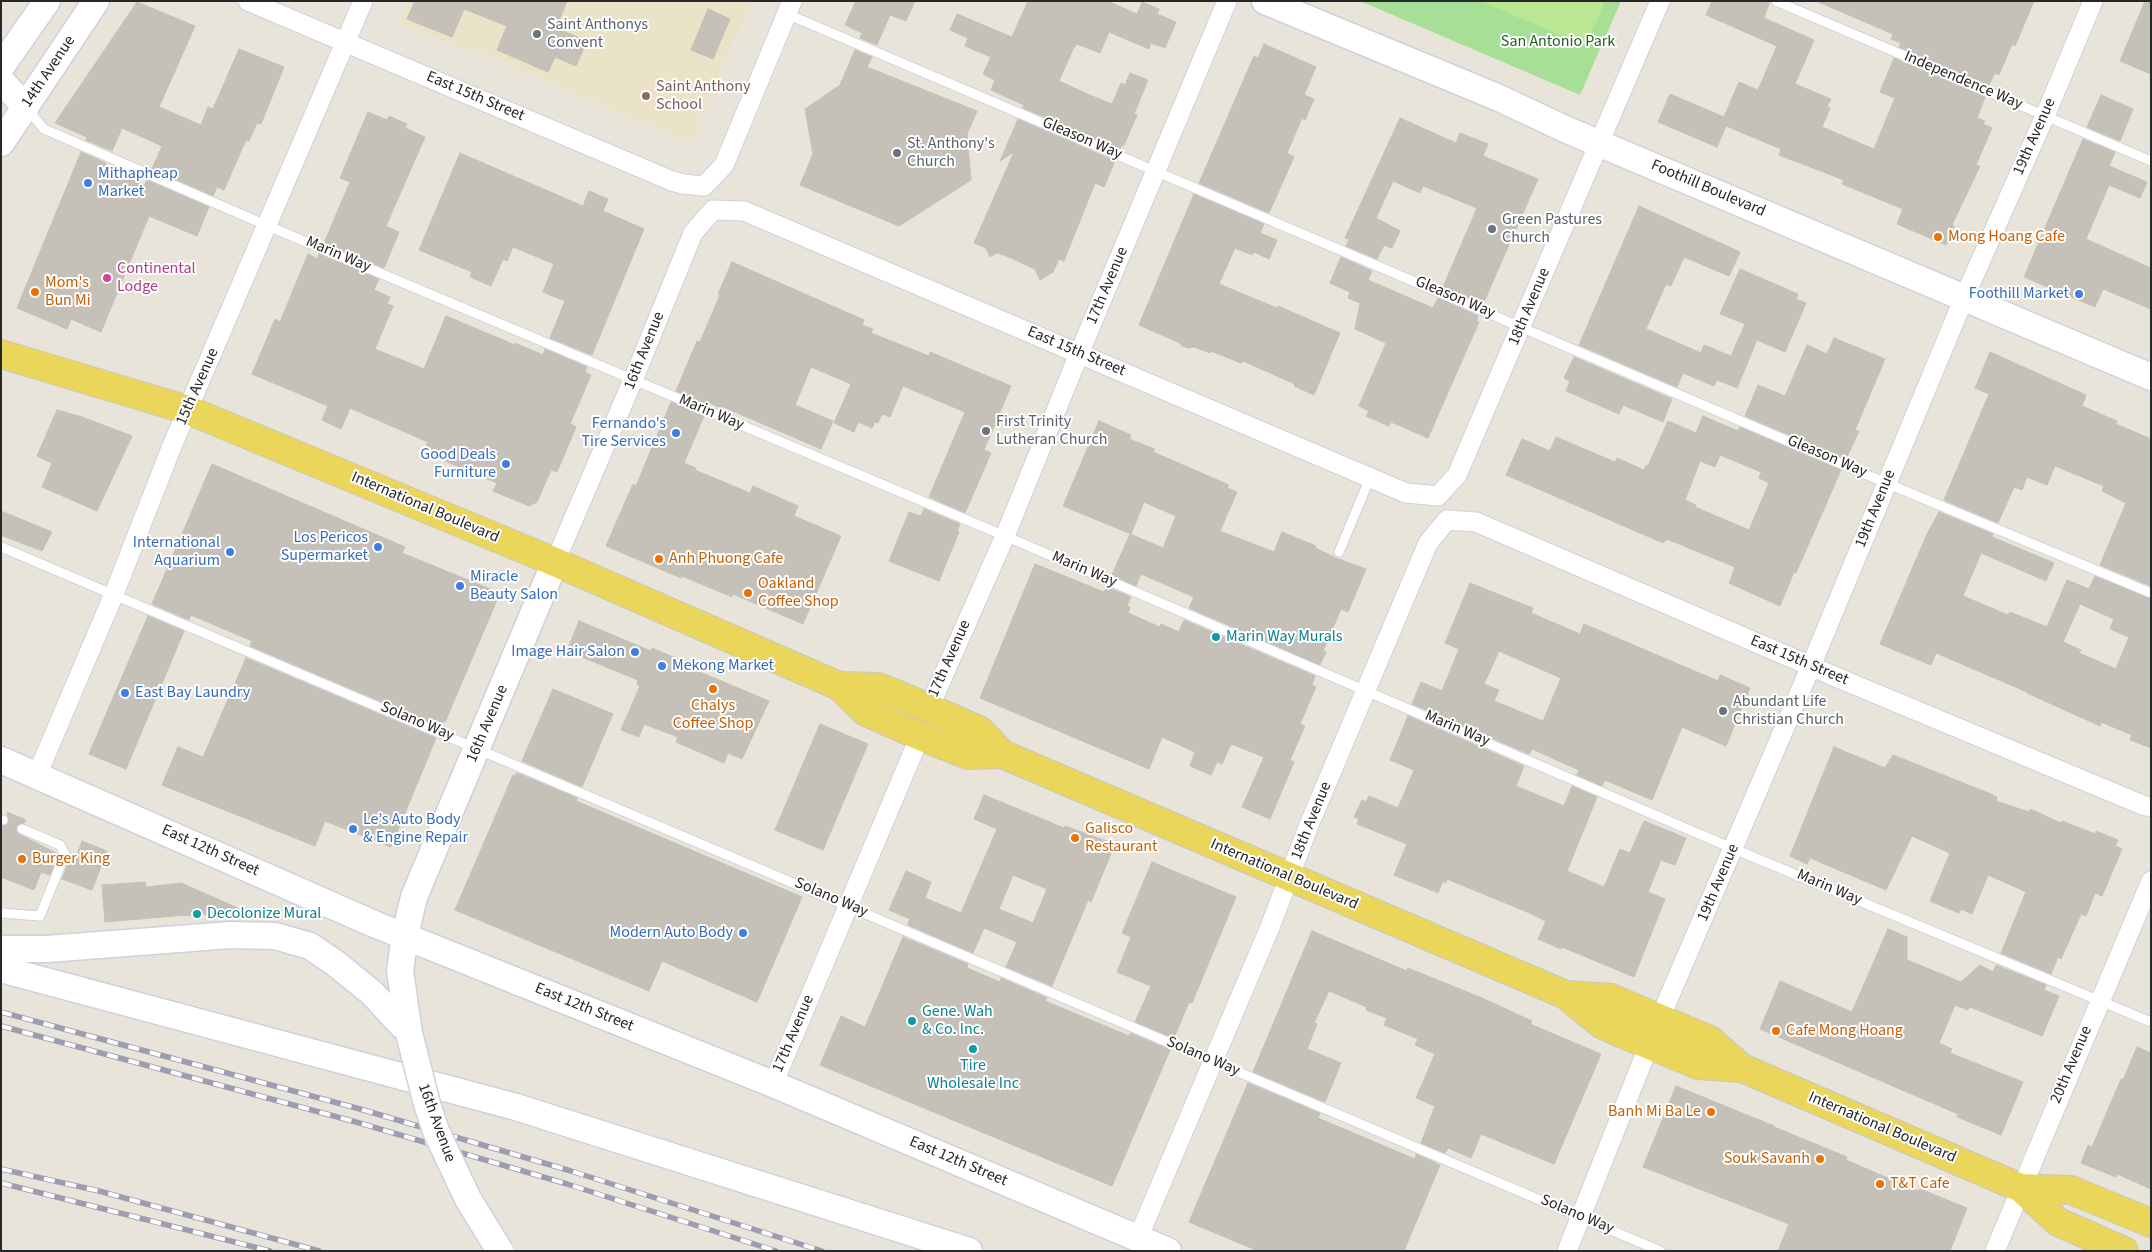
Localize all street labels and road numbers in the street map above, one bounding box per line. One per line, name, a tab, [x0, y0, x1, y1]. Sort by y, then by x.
street label: 14th Avenue	[18, 32, 80, 112]
street label: Independence Way	[1901, 47, 2025, 115]
street label: East 15th Street	[423, 68, 527, 126]
street label: 19th Avenue	[2009, 95, 2061, 179]
street label: Gleason Way	[1039, 114, 1125, 164]
street label: Foothill Boulevard	[1648, 156, 1768, 222]
street label: Marin Way	[302, 233, 374, 277]
street label: 17th Avenue	[1083, 244, 1133, 328]
street label: 18th Avenue	[1505, 265, 1555, 349]
street label: Gleason Way	[1412, 273, 1498, 323]
street label: 16th Avenue	[621, 309, 669, 393]
street label: East 15th Street	[1024, 323, 1128, 381]
street label: 15th Avenue	[172, 345, 224, 429]
street label: Marin Way	[675, 391, 747, 435]
street label: Gleason Way	[1784, 432, 1870, 482]
street label: 19th Avenue	[1852, 467, 1900, 551]
street label: International Boulevard	[348, 468, 502, 548]
street label: Marin Way	[1048, 548, 1120, 592]
street label: 17th Avenue	[924, 617, 976, 701]
street label: East 15th Street	[1747, 632, 1851, 690]
street label: 16th Avenue	[463, 682, 513, 766]
street label: Solano Way	[377, 698, 457, 746]
street label: Marin Way	[1421, 707, 1493, 751]
street label: 18th Avenue	[1288, 779, 1336, 863]
street label: East 12th Street	[158, 821, 262, 881]
street label: International Boulevard	[1207, 835, 1361, 915]
street label: 19th Avenue	[1694, 841, 1744, 925]
street label: Marin Way	[1793, 866, 1865, 910]
street label: Solano Way	[791, 874, 871, 922]
street label: East 12th Street	[532, 979, 636, 1037]
street label: 17th Avenue	[769, 992, 819, 1076]
street label: 20th Avenue	[2047, 1023, 2097, 1107]
street label: Solano Way	[1163, 1033, 1243, 1081]
street label: 16th Avenue	[413, 1081, 459, 1165]
street label: International Boulevard	[1805, 1088, 1959, 1168]
street label: East 12th Street	[906, 1133, 1010, 1191]
street label: Solano Way	[1537, 1191, 1617, 1239]

